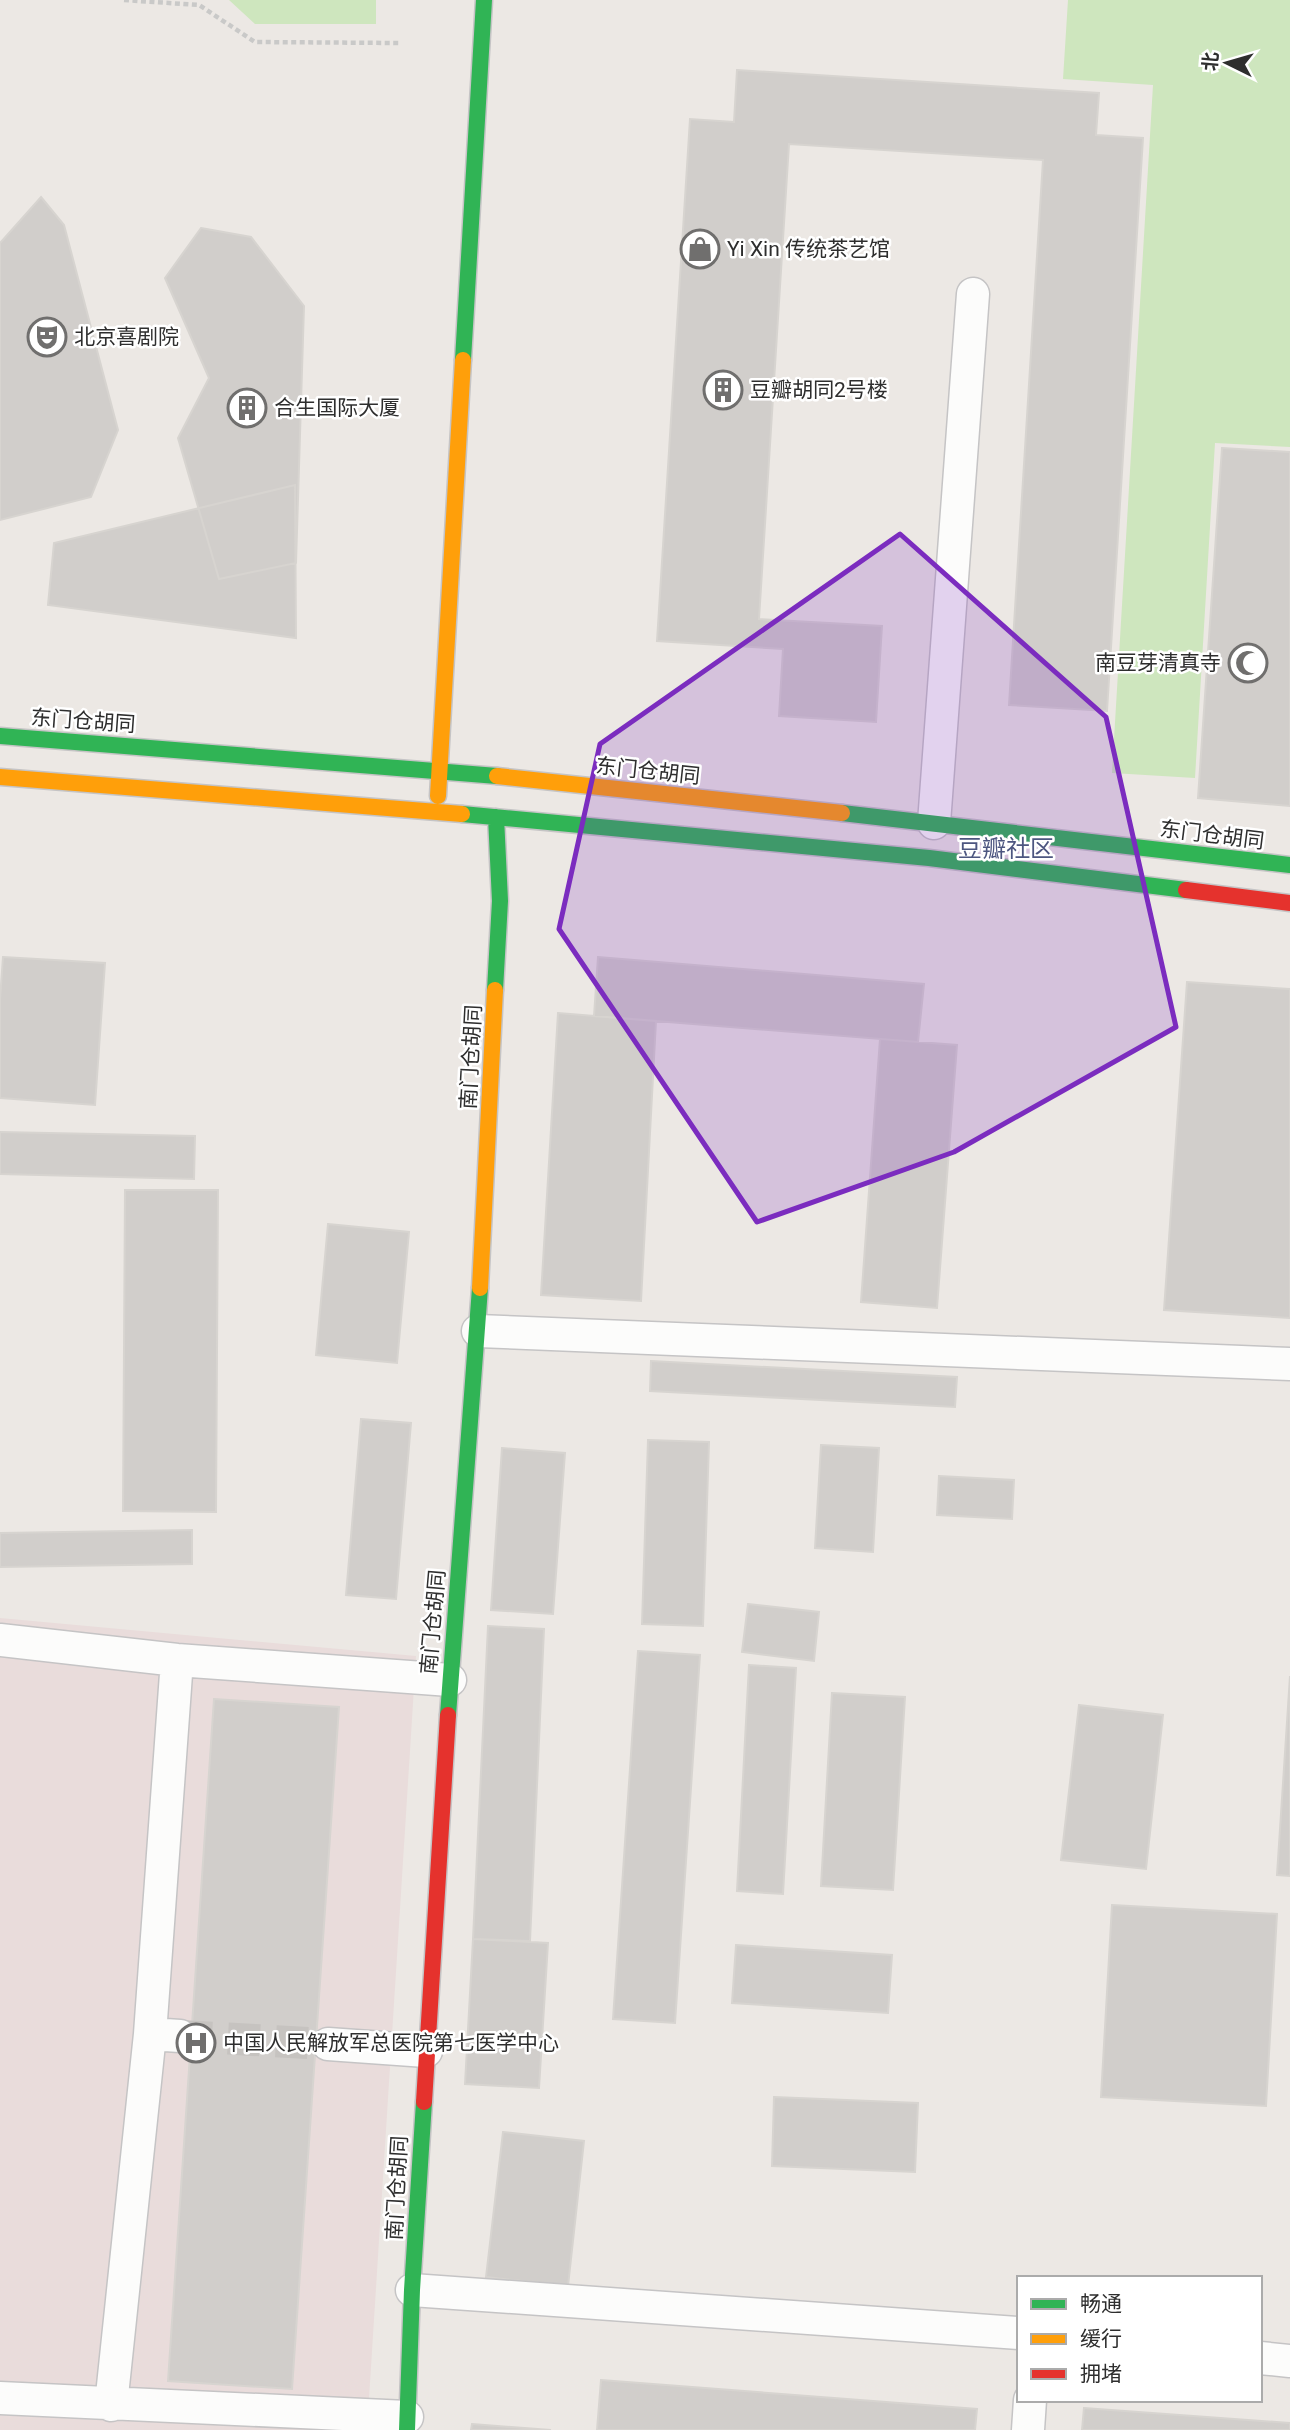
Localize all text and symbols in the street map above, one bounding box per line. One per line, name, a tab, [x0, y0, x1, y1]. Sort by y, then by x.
north arrow	[1192, 28, 1262, 98]
text: 北	[1198, 51, 1223, 72]
shop icon: Yi Xin 传统茶艺馆	[679, 228, 721, 270]
place label: Yi Xin 传统茶艺馆	[727, 237, 890, 261]
theatre icon: 北京喜剧院	[26, 316, 68, 358]
place label: 北京喜剧院	[74, 325, 179, 349]
building icon: 豆瓣胡同2号楼	[702, 369, 744, 411]
place label: 豆瓣胡同2号楼	[750, 378, 888, 402]
building icon: 合生国际大厦	[226, 387, 268, 429]
place label: 合生国际大厦	[274, 396, 400, 420]
mosque icon: 南豆芽清真寺	[1227, 642, 1269, 684]
place label: 南豆芽清真寺	[1095, 651, 1221, 675]
street label: 东门仓胡同	[30, 705, 136, 737]
street label: 东门仓胡同	[595, 754, 701, 788]
street label: 东门仓胡同	[1158, 817, 1266, 853]
district label: 豆瓣社区	[958, 835, 1054, 863]
street label: 南门仓胡同	[456, 1004, 486, 1110]
street label: 南门仓胡同	[416, 1569, 450, 1675]
hospital icon: 中国人民解放军总医院第七医学中心	[175, 2022, 217, 2064]
place label: 中国人民解放军总医院第七医学中心	[223, 2031, 559, 2055]
street label: 南门仓胡同	[382, 2135, 412, 2241]
legend	[1017, 2276, 1262, 2402]
text: 畅通	[1080, 2292, 1122, 2316]
text: 缓行	[1080, 2327, 1122, 2351]
text: 拥堵	[1080, 2362, 1122, 2386]

